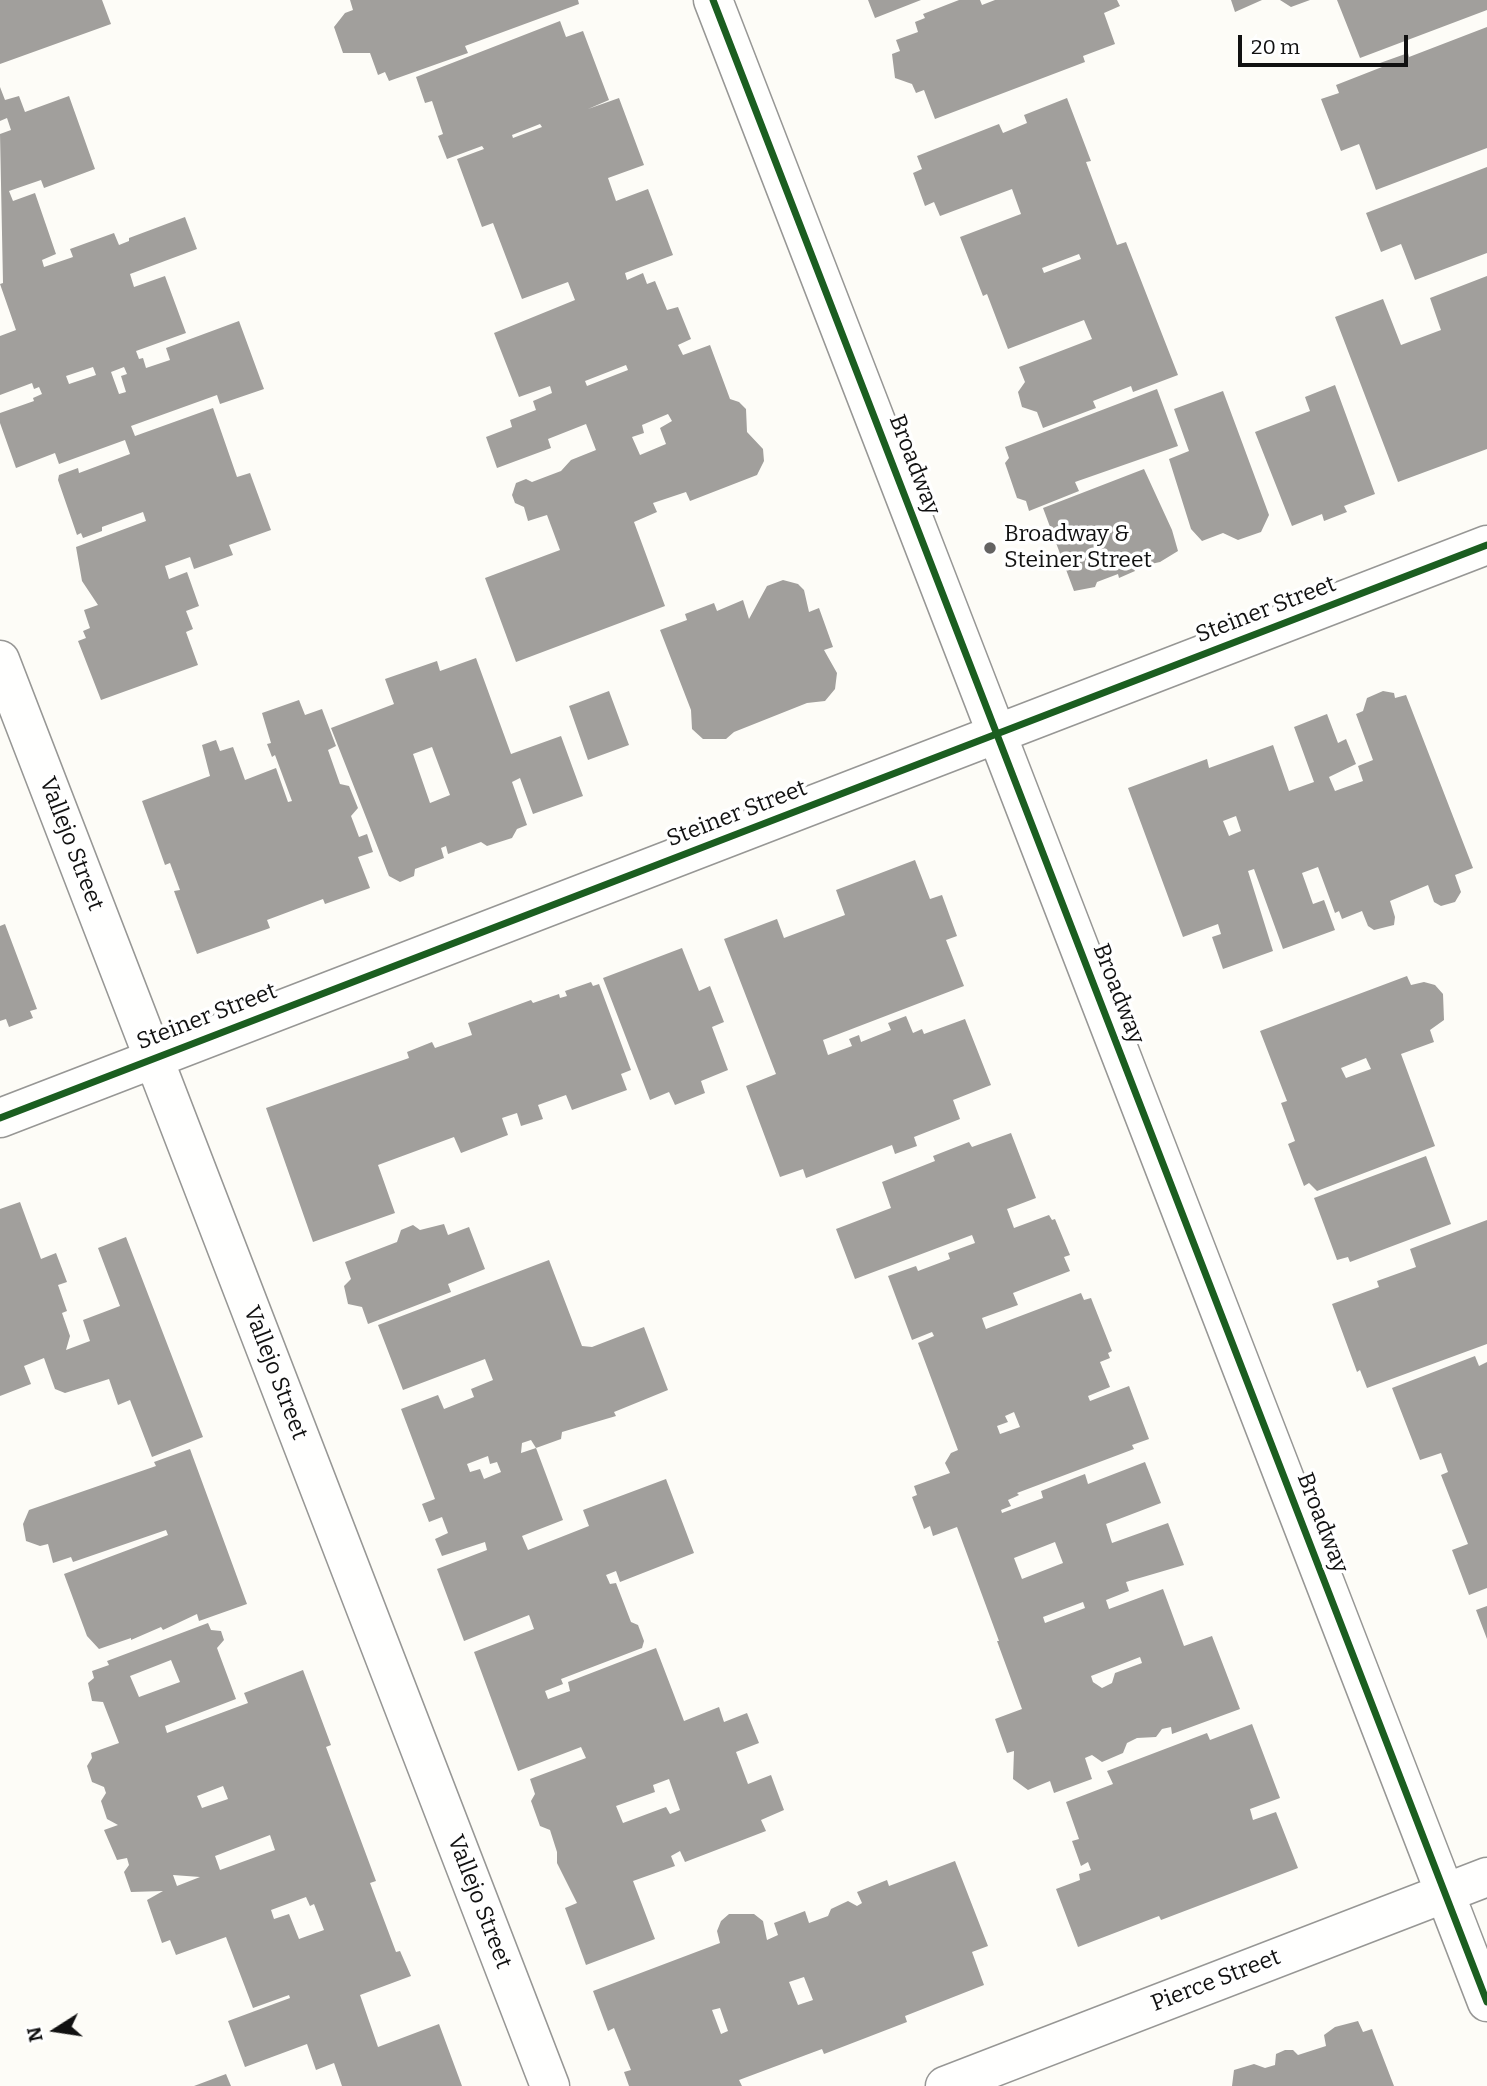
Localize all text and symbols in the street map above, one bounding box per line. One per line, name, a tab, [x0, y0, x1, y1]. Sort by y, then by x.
scale bar	[1242, 21, 1412, 65]
text: 20 m	[1251, 34, 1300, 60]
street label: Broadway	[882, 411, 946, 519]
place label: Broadway & Steiner Street	[1004, 521, 1152, 575]
marker: Broadway & Steiner Street	[982, 540, 998, 556]
street label: Steiner Street	[1192, 571, 1340, 649]
street label: Vallejo Street	[33, 773, 109, 915]
street label: Steiner Street	[663, 775, 811, 853]
street label: Broadway	[1086, 940, 1150, 1048]
street label: Steiner Street	[133, 978, 281, 1056]
street label: Vallejo Street	[237, 1302, 313, 1444]
street label: Broadway	[1290, 1469, 1354, 1577]
street label: Vallejo Street	[441, 1831, 517, 1973]
street label: Pierce Street	[1148, 1944, 1284, 2018]
north arrow	[21, 1995, 91, 2065]
text: N	[22, 2025, 48, 2044]

